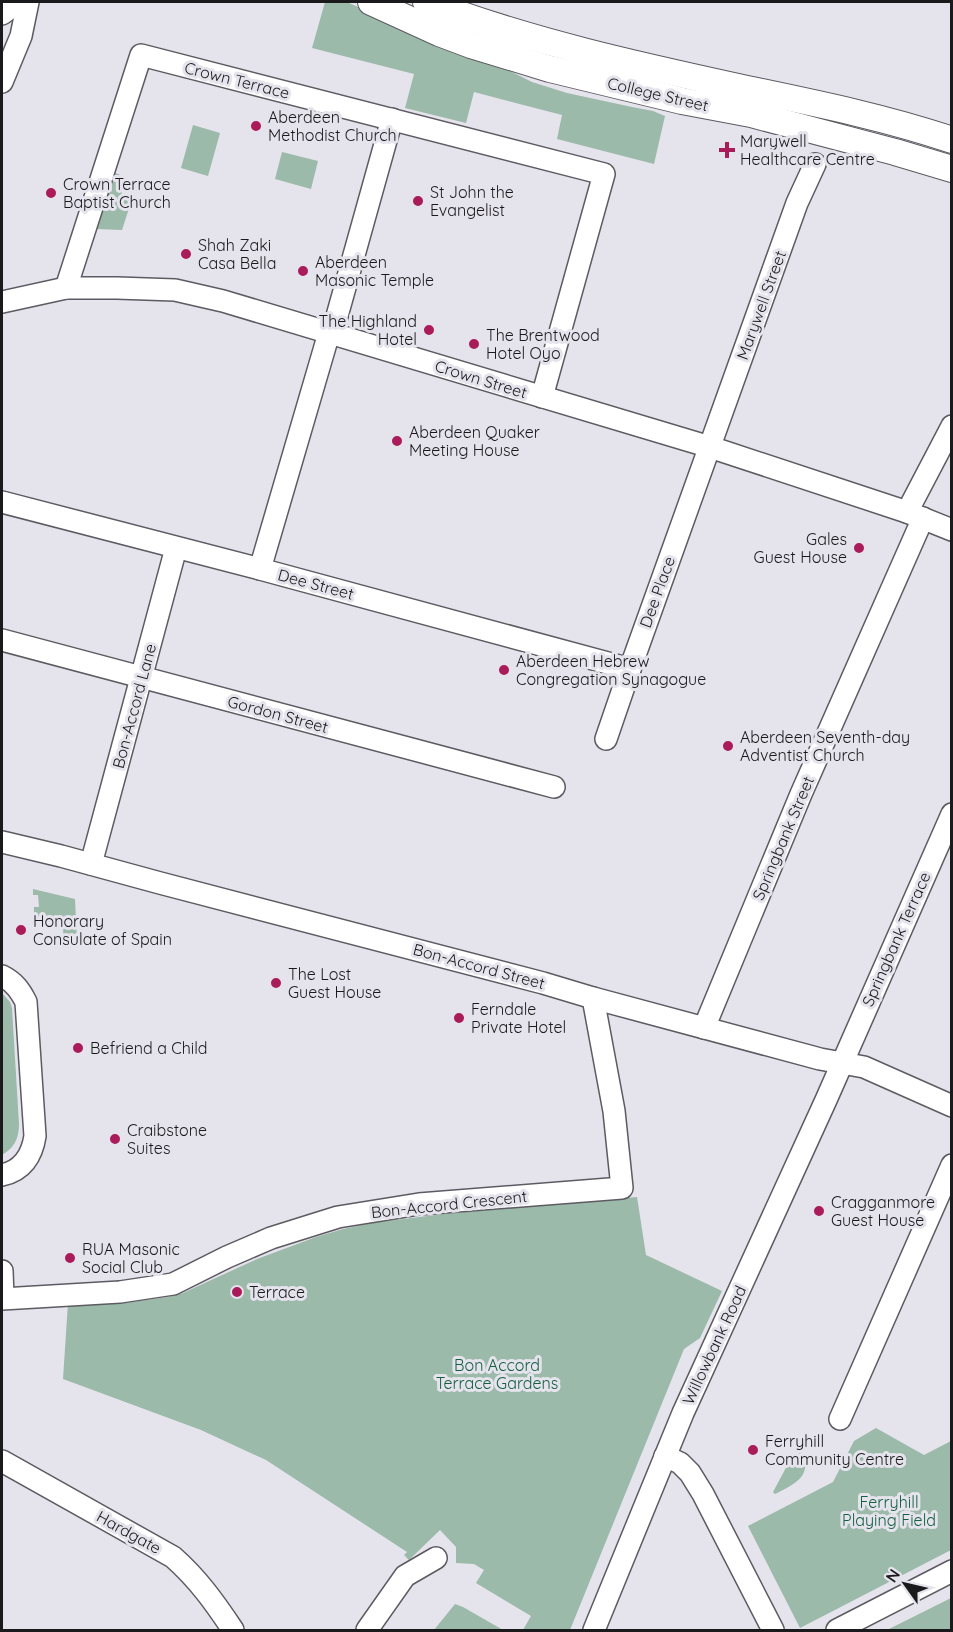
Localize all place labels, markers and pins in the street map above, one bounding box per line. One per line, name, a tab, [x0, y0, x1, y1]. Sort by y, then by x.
place label: Aberdeen Methodist Church	[268, 107, 397, 145]
marker: Aberdeen Methodist Church	[249, 119, 263, 133]
place label: Marywell Healthcare Centre	[740, 131, 875, 169]
marker: Marywell Healthcare Centre	[718, 141, 736, 159]
place label: Crown Terrace Baptist Church	[63, 174, 171, 212]
place label: St John the Evangelist	[430, 182, 514, 220]
marker: Crown Terrace Baptist Church	[44, 186, 58, 200]
marker: St John the Evangelist	[411, 194, 425, 208]
place label: Shah Zaki Casa Bella	[198, 235, 276, 273]
marker: Shah Zaki Casa Bella	[179, 247, 193, 261]
place label: Aberdeen Masonic Temple	[315, 252, 434, 290]
marker: Aberdeen Masonic Temple	[296, 264, 310, 278]
place label: The Highland Hotel	[319, 311, 417, 349]
marker: The Highland Hotel	[422, 323, 436, 337]
place label: The Brentwood Hotel Oyo	[486, 325, 600, 363]
marker: The Brentwood Hotel Oyo	[467, 337, 481, 351]
place label: Aberdeen Quaker Meeting House	[409, 422, 540, 460]
marker: Aberdeen Quaker Meeting House	[390, 434, 404, 448]
place label: Gales Guest House	[754, 529, 847, 567]
marker: Gales Guest House	[852, 541, 866, 555]
place label: Aberdeen Hebrew Congregation Synagogue	[516, 651, 706, 689]
marker: Aberdeen Hebrew Congregation Synagogue	[497, 663, 511, 677]
place label: Aberdeen Seventh-day Adventist Church	[740, 727, 910, 765]
marker: Aberdeen Seventh-day Adventist Church	[721, 739, 735, 753]
place label: Honorary Consulate of Spain	[33, 911, 172, 949]
marker: Honorary Consulate of Spain	[14, 923, 28, 937]
place label: The Lost Guest House	[288, 964, 381, 1002]
marker: The Lost Guest House	[269, 976, 283, 990]
place label: Ferndale Private Hotel	[471, 999, 566, 1037]
marker: Ferndale Private Hotel	[452, 1011, 466, 1025]
place label: Befriend a Child	[90, 1038, 207, 1058]
marker: Befriend a Child	[71, 1041, 85, 1055]
place label: Craibstone Suites	[127, 1120, 207, 1158]
marker: Craibstone Suites	[108, 1132, 122, 1146]
place label: Cragganmore Guest House	[831, 1192, 935, 1230]
marker: Cragganmore Guest House	[812, 1204, 826, 1218]
place label: RUA Masonic Social Club	[82, 1239, 180, 1277]
marker: RUA Masonic Social Club	[63, 1251, 77, 1265]
place label: Terrace	[249, 1282, 305, 1302]
marker: Terrace	[230, 1285, 244, 1299]
place label: Ferryhill Community Centre	[765, 1431, 904, 1469]
marker: Ferryhill Community Centre	[746, 1443, 760, 1457]

